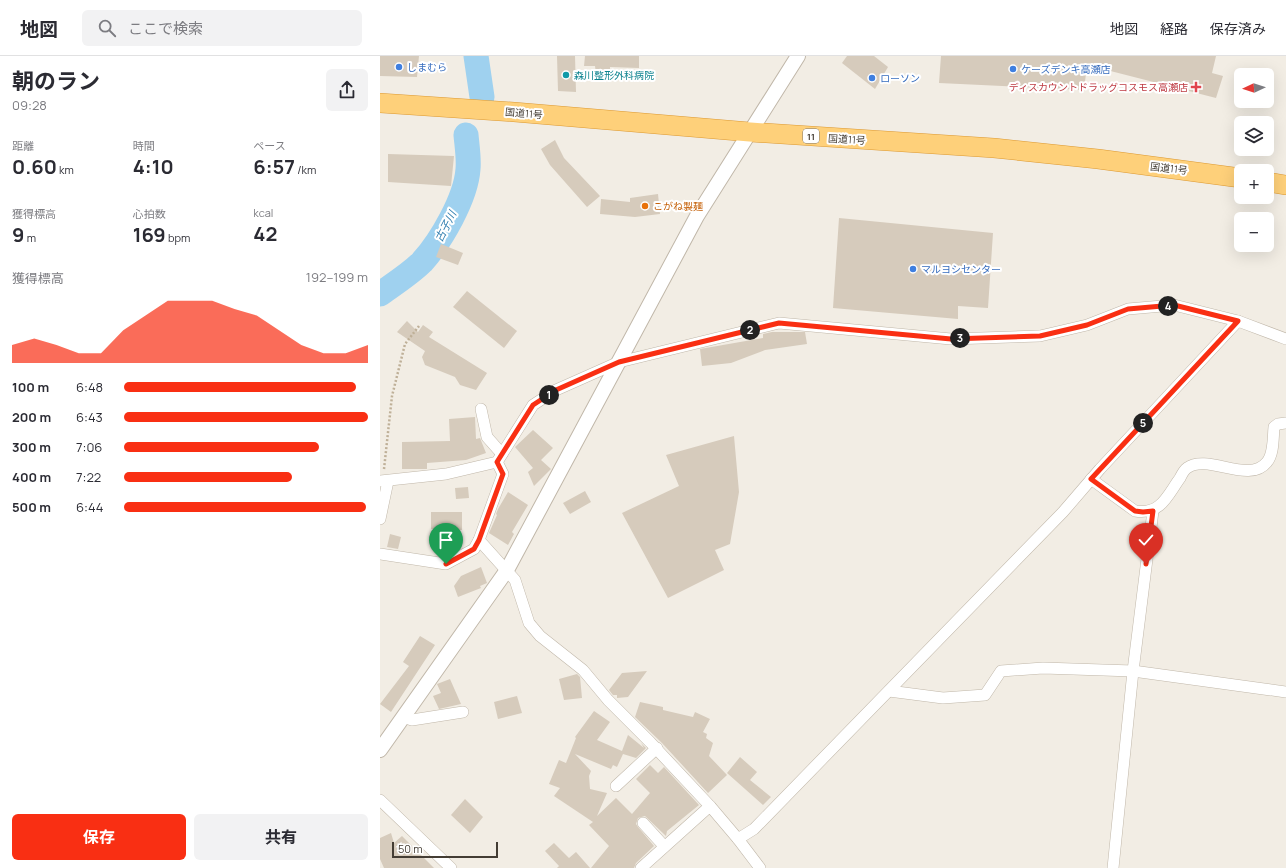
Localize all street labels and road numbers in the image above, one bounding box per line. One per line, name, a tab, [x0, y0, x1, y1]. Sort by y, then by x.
street label: 国道11号	[505, 104, 543, 122]
road number: 11	[803, 129, 819, 143]
street label: 国道11号	[828, 131, 866, 147]
street label: 国道11号	[1149, 159, 1189, 177]

